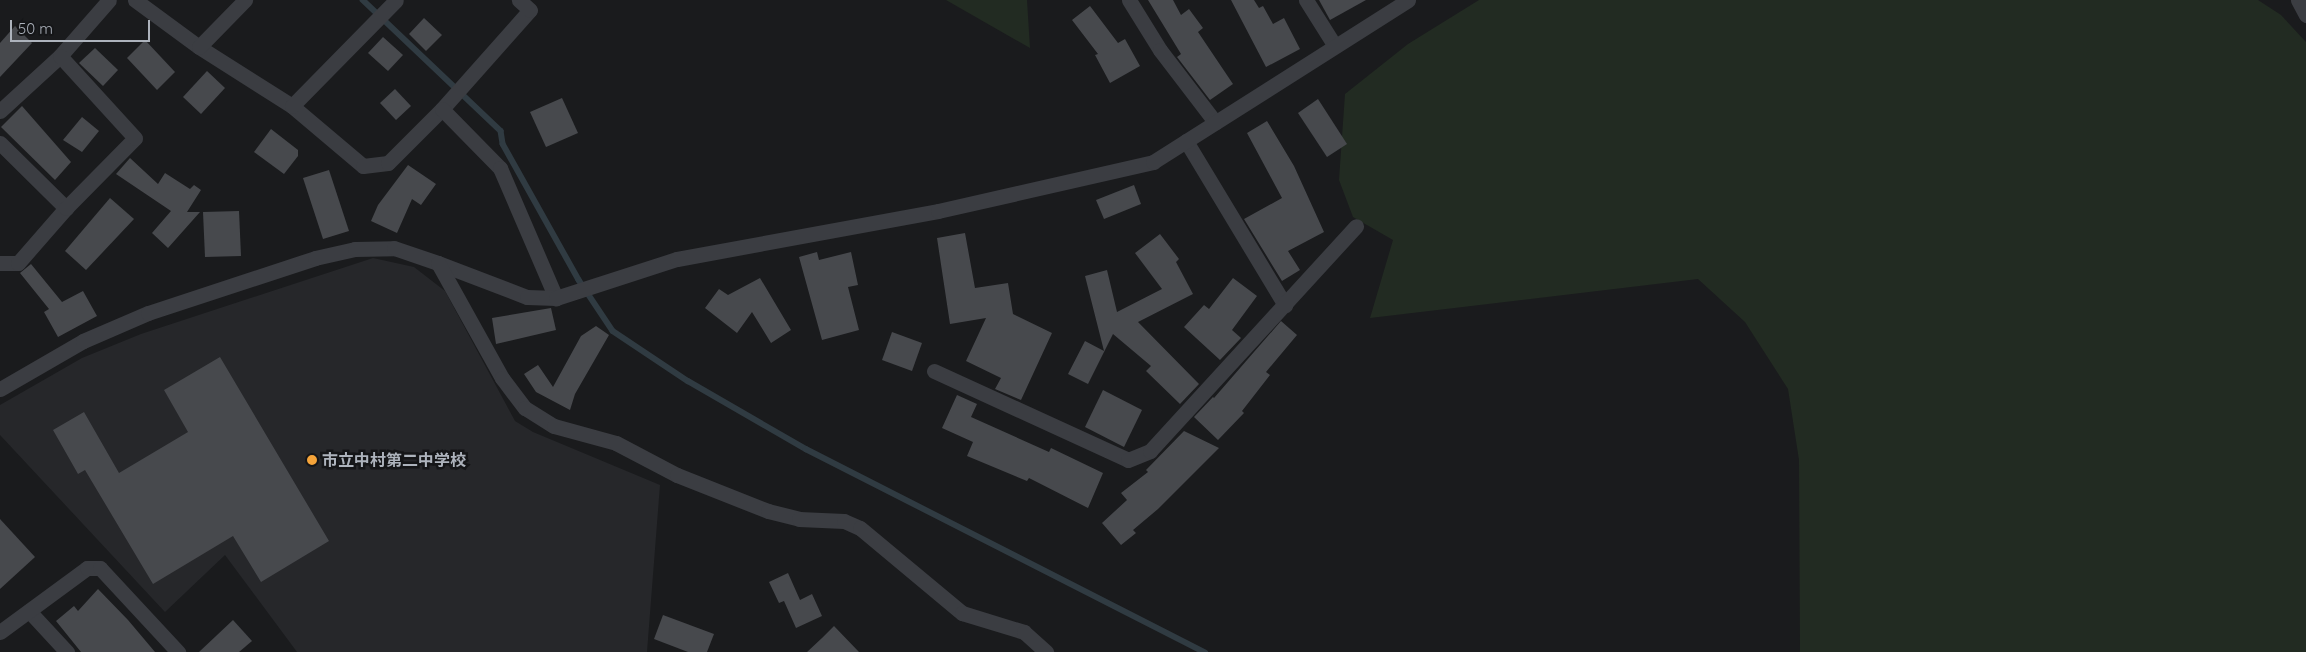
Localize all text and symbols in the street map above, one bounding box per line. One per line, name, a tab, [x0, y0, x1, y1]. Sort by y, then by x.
scale bar	[12, 10, 152, 42]
text: 50 m	[18, 19, 53, 38]
place label: 市立中村第二中学校	[322, 450, 466, 470]
marker: 市立中村第二中学校	[306, 454, 318, 466]

